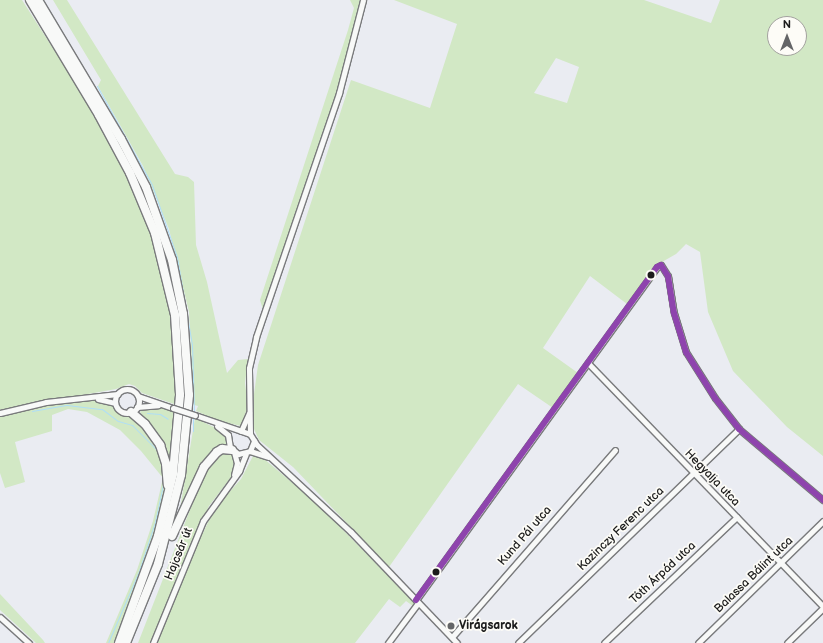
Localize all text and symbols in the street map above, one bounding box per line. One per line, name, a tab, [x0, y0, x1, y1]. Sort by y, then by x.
north arrow	[767, 16, 807, 56]
text: N	[783, 18, 791, 31]
unlabelled marker	[646, 270, 656, 280]
street label: Hegyalja utca	[681, 447, 743, 509]
street label: Kazinczy Ferenc utca	[575, 484, 667, 574]
street label: Kund Pál utca	[495, 503, 555, 569]
street label: Hajcsár út	[162, 526, 196, 582]
street label: Balassa Bálint utca	[712, 534, 796, 616]
street label: Tóth Árpád utca	[627, 539, 699, 607]
unlabelled marker	[431, 567, 441, 577]
place label: Virágsarok	[459, 619, 518, 633]
marker: Virágsarok	[446, 621, 456, 631]

